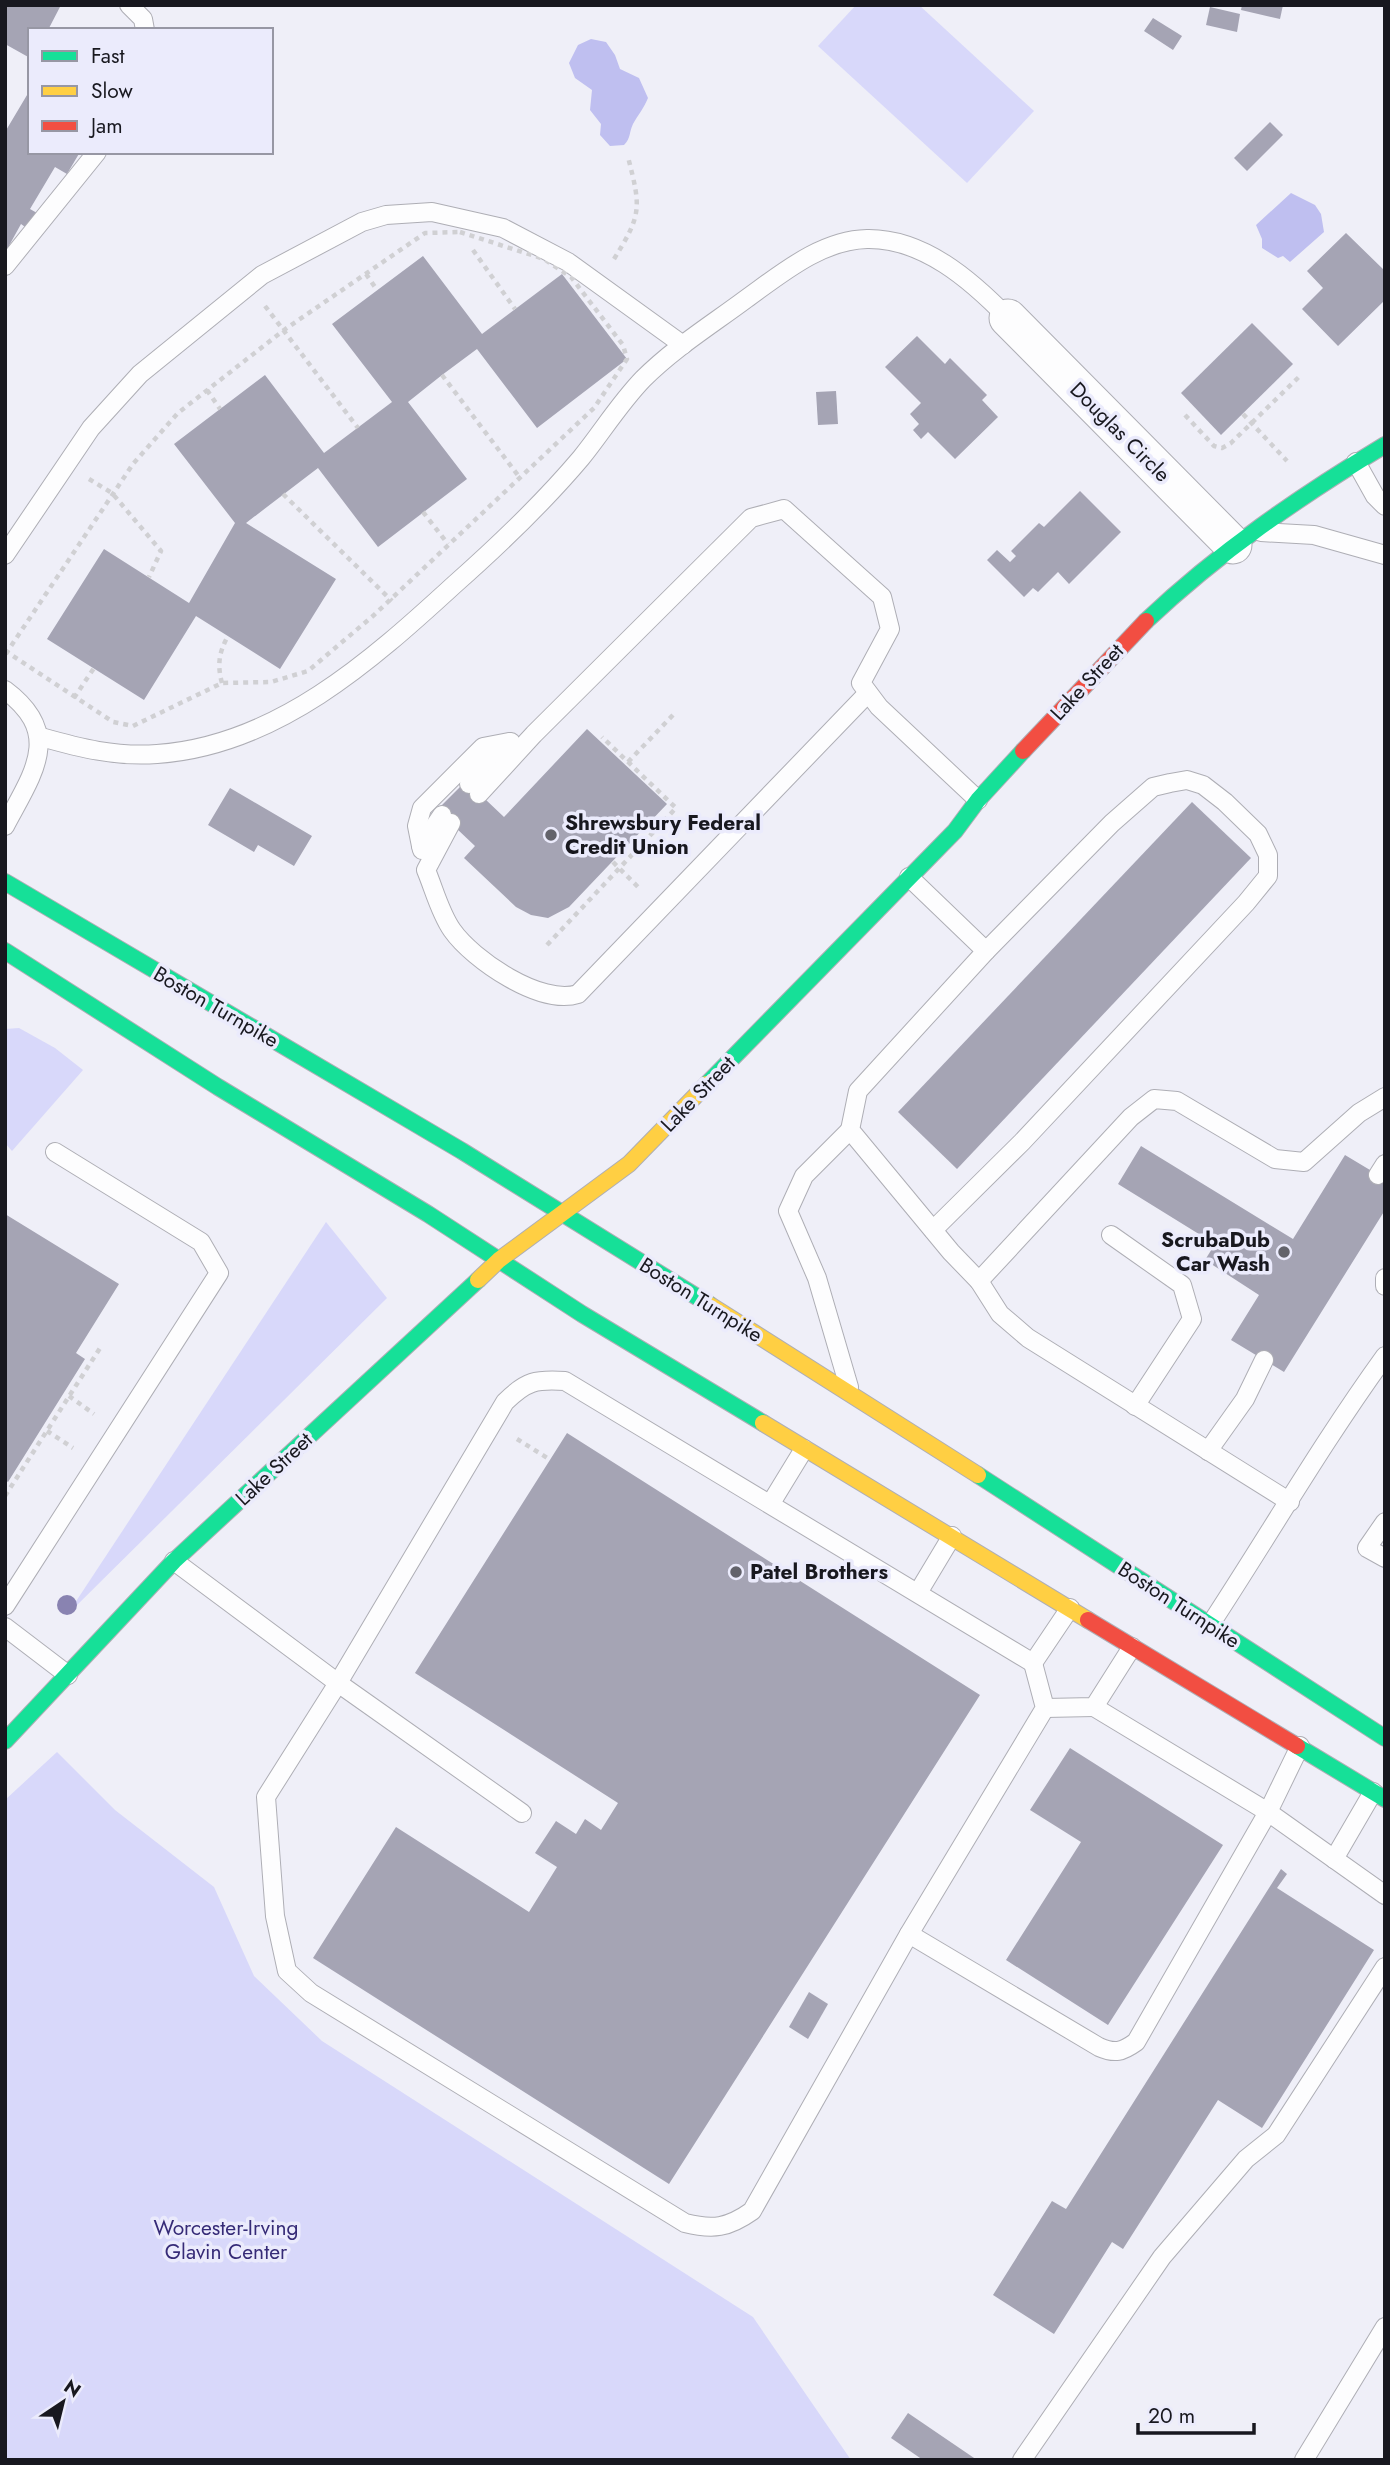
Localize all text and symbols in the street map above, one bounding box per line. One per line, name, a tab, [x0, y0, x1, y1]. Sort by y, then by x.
legend	[28, 28, 273, 154]
text: Fast	[91, 41, 124, 71]
text: Slow	[91, 76, 133, 106]
text: Jam	[88, 111, 123, 141]
street label: Douglas Circle	[1063, 375, 1177, 489]
street label: Lake Street	[1043, 637, 1131, 727]
place label: Shrewsbury Federal Credit Union	[565, 808, 761, 862]
marker: Shrewsbury Federal Credit Union	[543, 827, 559, 843]
street label: Boston Turnpike	[148, 959, 284, 1055]
street label: Lake Street	[654, 1049, 742, 1139]
place label: ScrubaDub Car Wash	[1161, 1225, 1270, 1279]
marker: ScrubaDub Car Wash	[1276, 1244, 1292, 1260]
street label: Boston Turnpike	[634, 1250, 768, 1350]
street label: Lake Street	[229, 1425, 319, 1513]
street label: Boston Turnpike	[1112, 1554, 1246, 1656]
place label: Patel Brothers	[750, 1557, 888, 1587]
marker: Patel Brothers	[728, 1564, 744, 1580]
park label: Worcester-Irving Glavin Center	[154, 2213, 298, 2267]
north arrow	[28, 2367, 98, 2437]
text: N	[59, 2373, 86, 2404]
scale bar	[1138, 2392, 1254, 2436]
text: 20 m	[1148, 2401, 1195, 2431]

